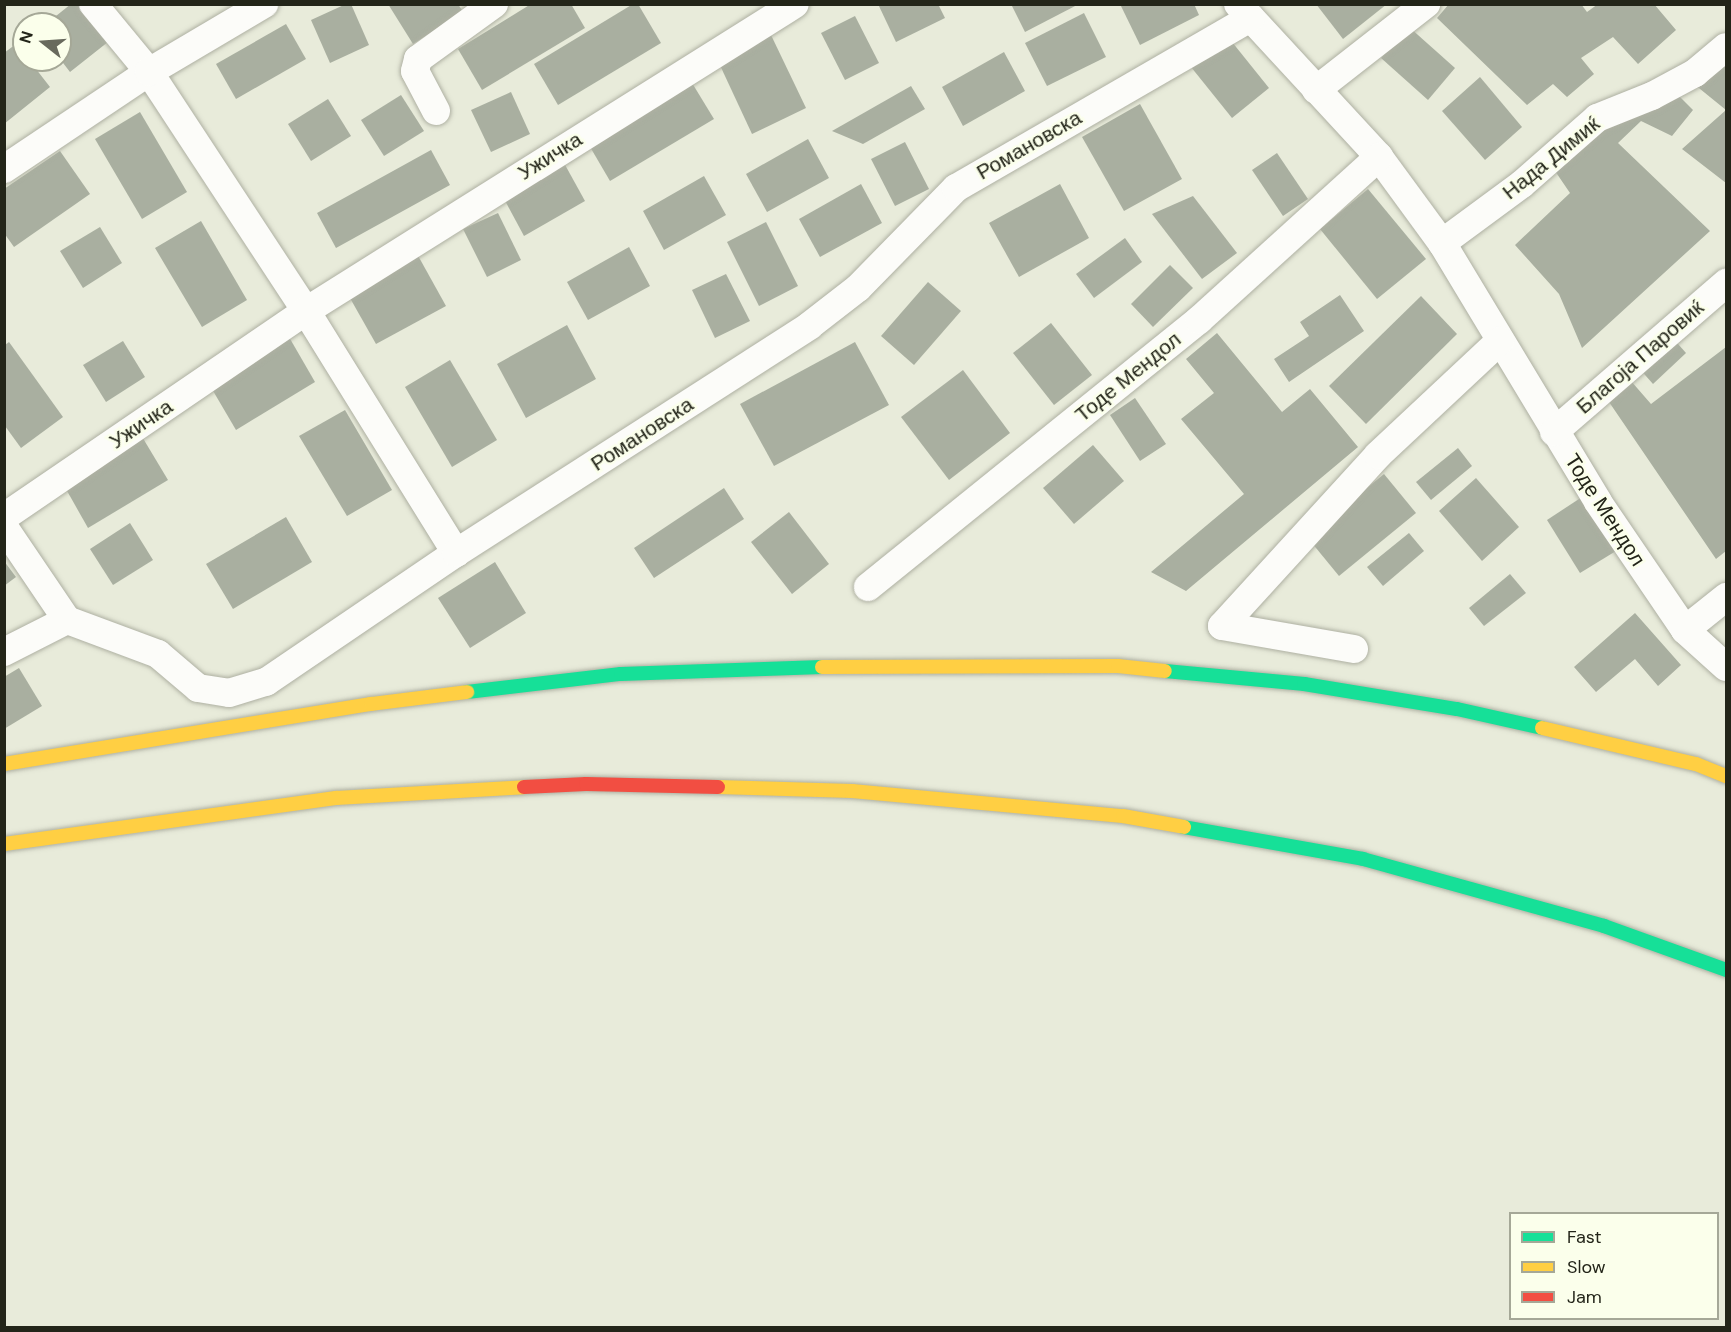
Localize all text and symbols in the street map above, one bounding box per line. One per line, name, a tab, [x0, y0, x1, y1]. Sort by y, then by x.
north arrow	[12, 12, 72, 72]
text: N	[14, 29, 38, 46]
street label: Романовска	[972, 105, 1086, 185]
street label: Нада Димиќ	[1497, 111, 1605, 205]
street label: Ужичка	[513, 127, 587, 185]
street label: Благоја Паровиќ	[1571, 295, 1709, 419]
street label: Тоде Мендол	[1070, 327, 1186, 427]
street label: Романовска	[586, 392, 698, 476]
street label: Ужичка	[105, 394, 177, 454]
street label: Тоде Мендол	[1559, 449, 1651, 571]
legend	[1509, 1212, 1719, 1320]
text: Fast	[1567, 1225, 1602, 1249]
text: Slow	[1567, 1255, 1606, 1279]
text: Jam	[1567, 1285, 1602, 1309]

